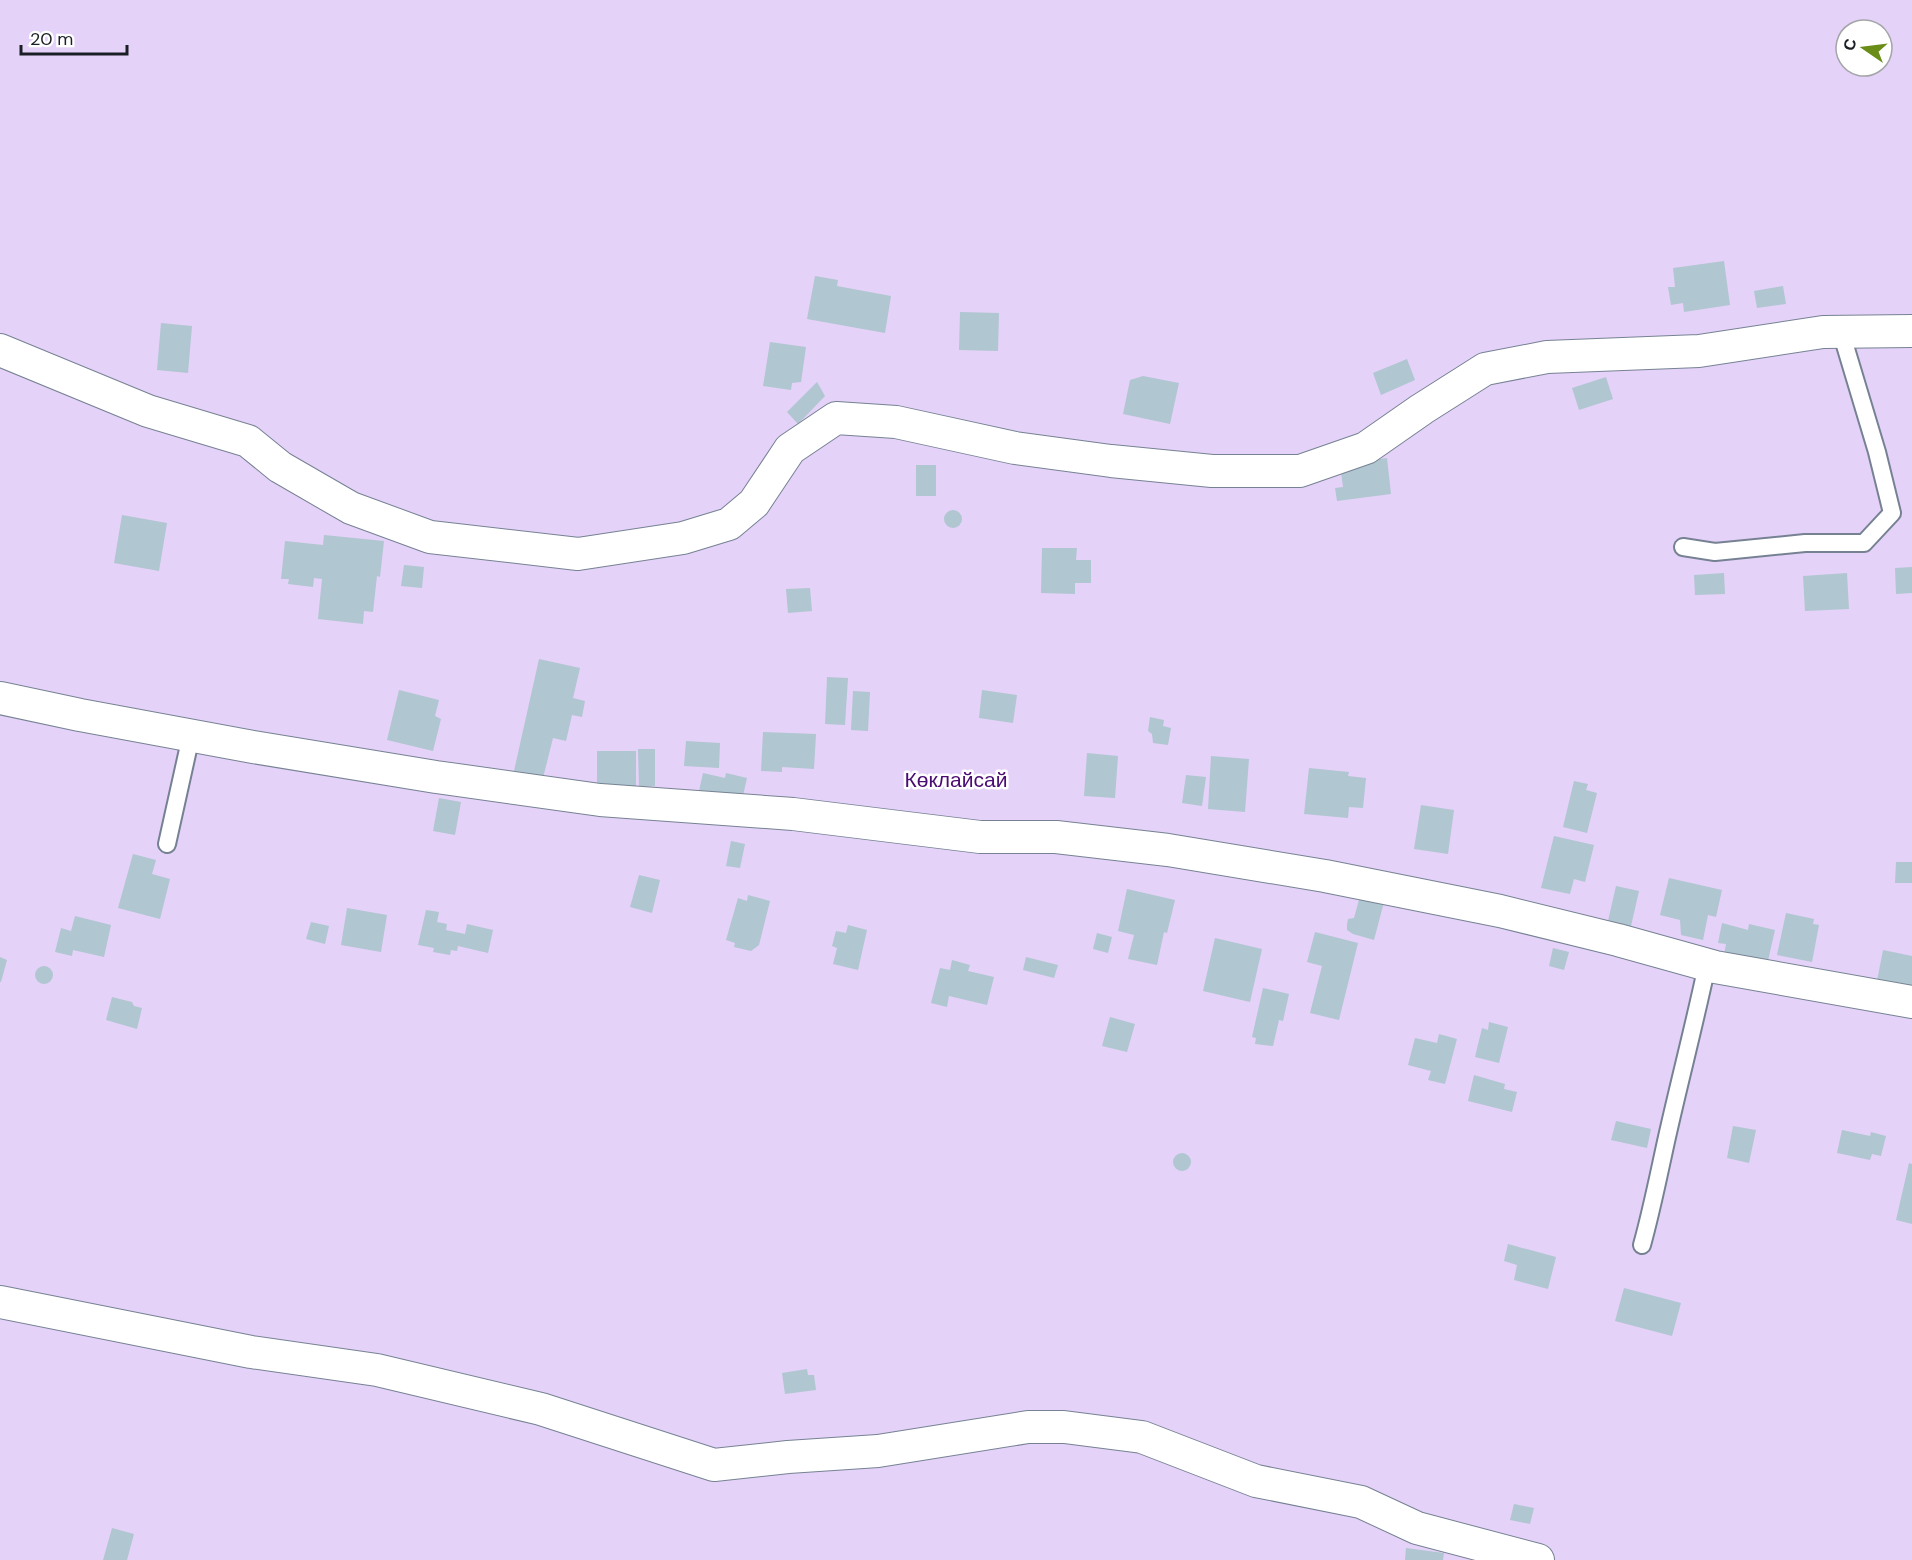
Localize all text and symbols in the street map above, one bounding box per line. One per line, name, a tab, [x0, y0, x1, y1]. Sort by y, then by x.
scale bar	[21, 18, 128, 56]
north arrow	[1834, 18, 1894, 78]
text: 20 m	[30, 27, 73, 51]
text: С	[1838, 36, 1862, 53]
park label: Көклайсай	[905, 766, 1007, 794]

